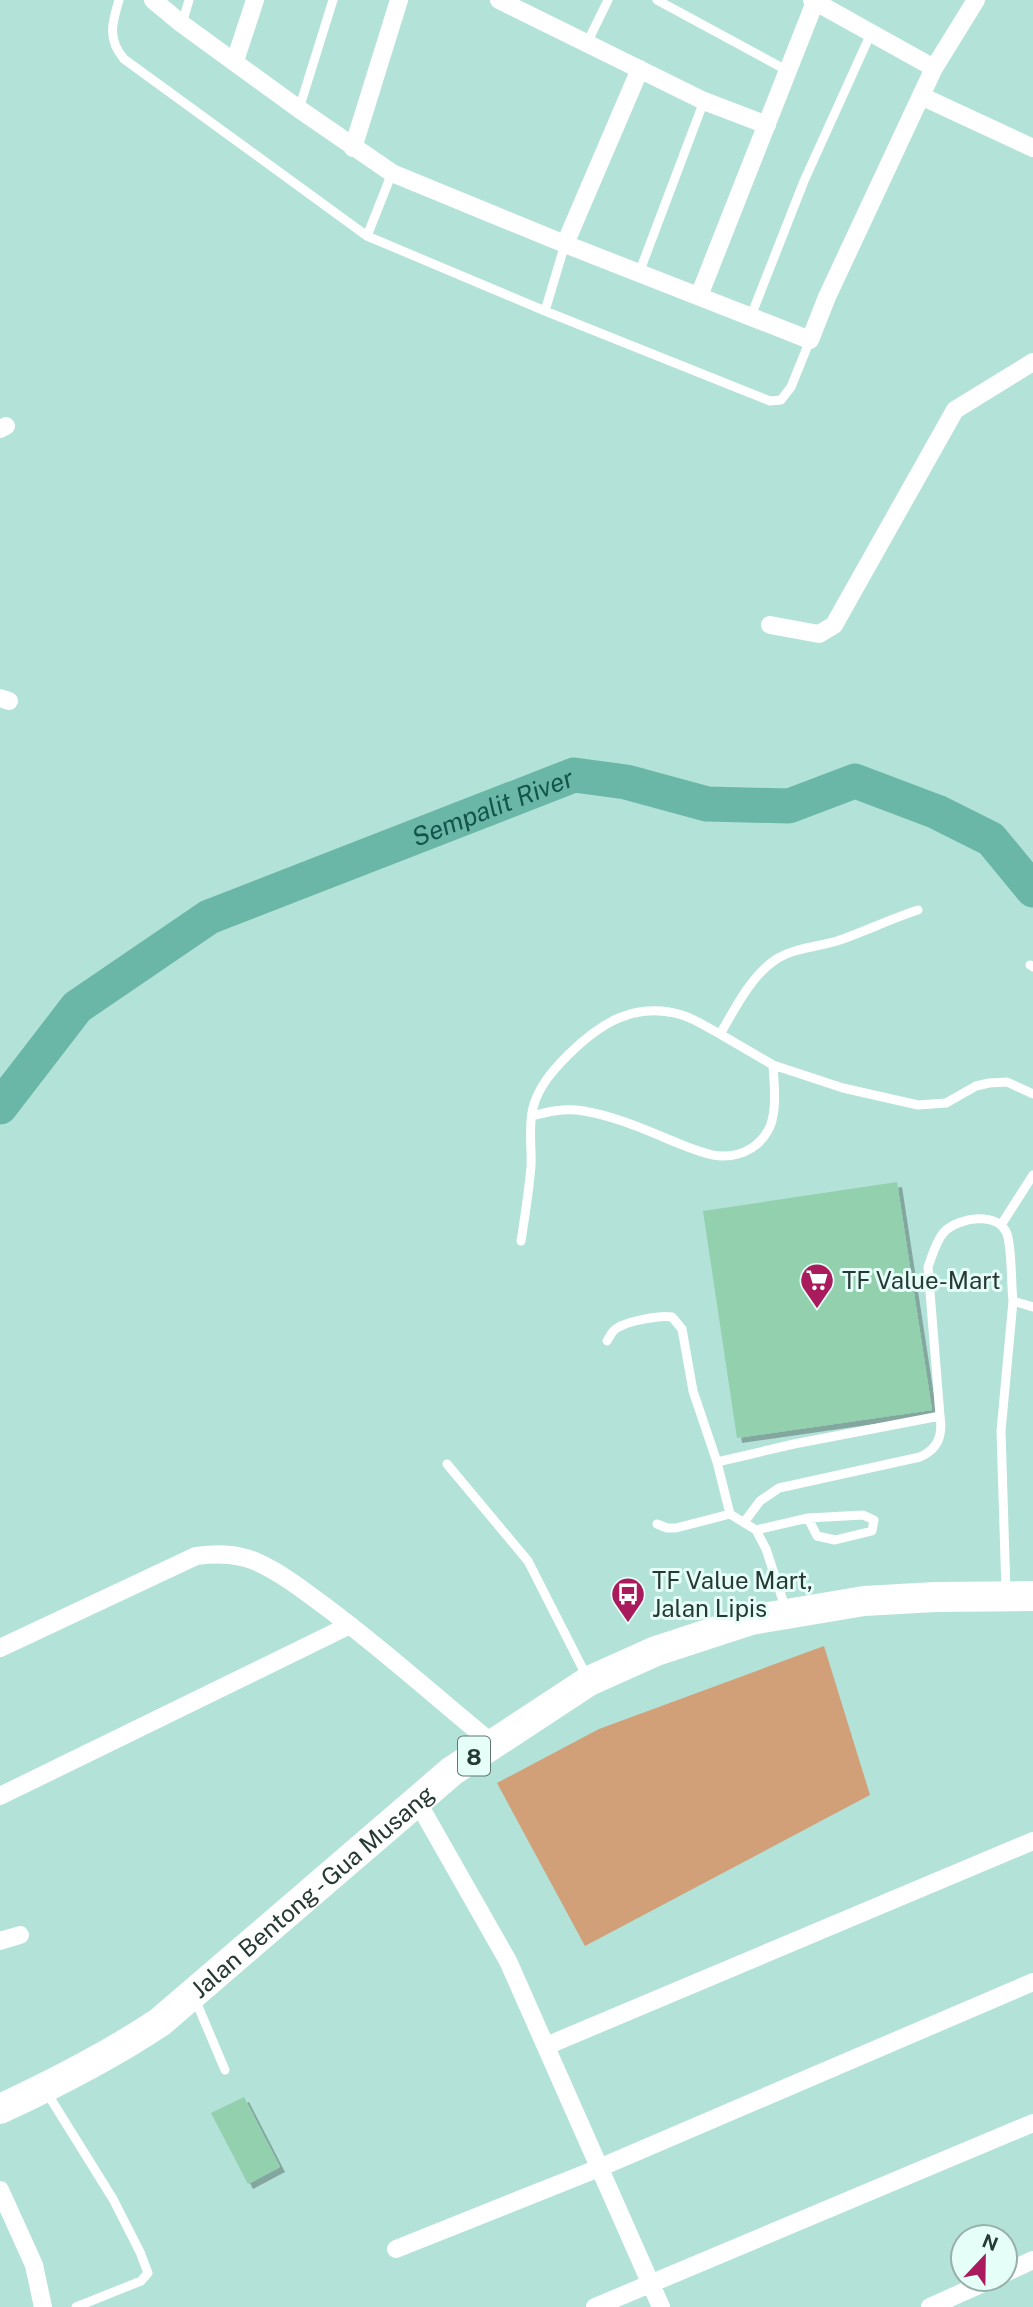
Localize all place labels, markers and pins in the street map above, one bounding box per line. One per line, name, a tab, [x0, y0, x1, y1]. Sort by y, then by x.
supermarket icon: TF Value-Mart	[798, 1261, 836, 1310]
place label: TF Value-Mart	[842, 1266, 1001, 1294]
place label: TF Value Mart, Jalan Lipis	[652, 1566, 813, 1622]
bus stop icon: TF Value Mart, Jalan Lipis	[609, 1575, 647, 1624]

